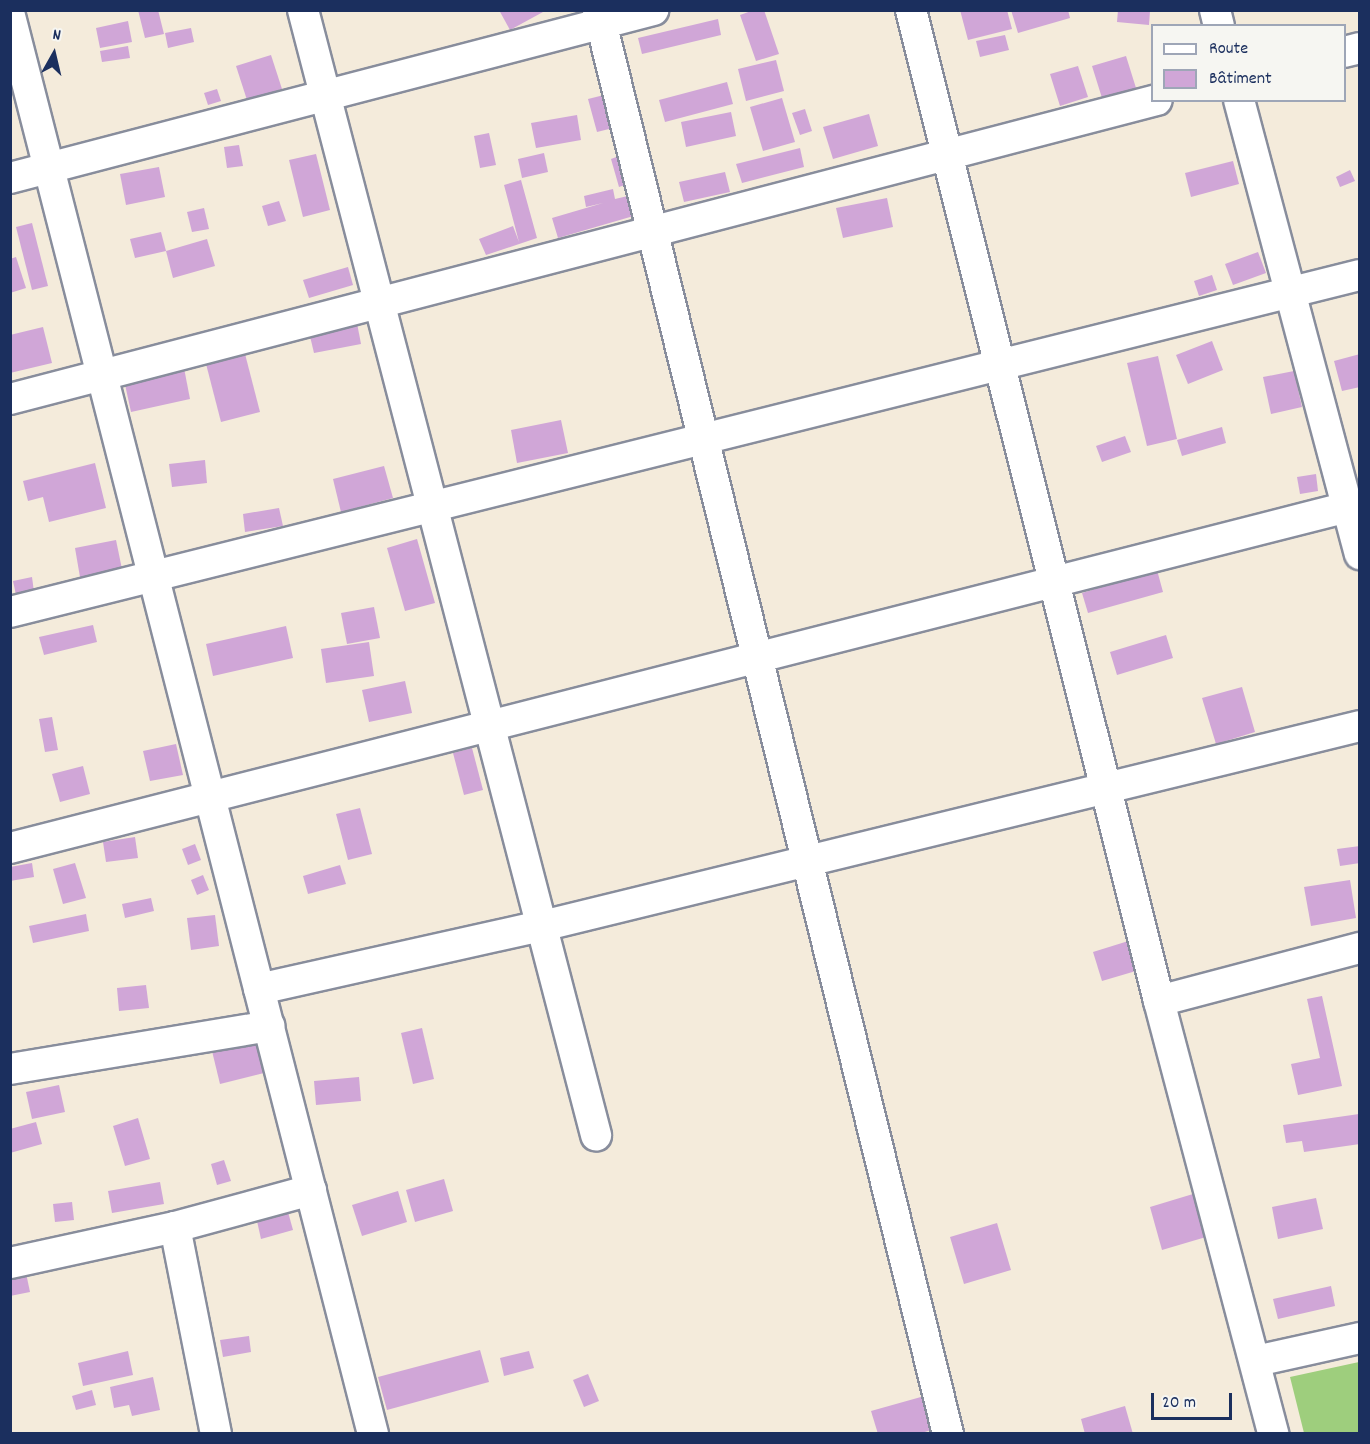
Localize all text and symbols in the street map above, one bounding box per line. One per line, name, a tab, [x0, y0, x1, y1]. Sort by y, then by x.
north arrow	[24, 24, 84, 84]
text: N	[51, 24, 62, 48]
legend	[1151, 24, 1346, 102]
text: Route	[1209, 37, 1248, 62]
text: Bâtiment	[1209, 67, 1272, 92]
scale bar	[1154, 1381, 1235, 1419]
text: 20 m	[1162, 1391, 1196, 1416]

